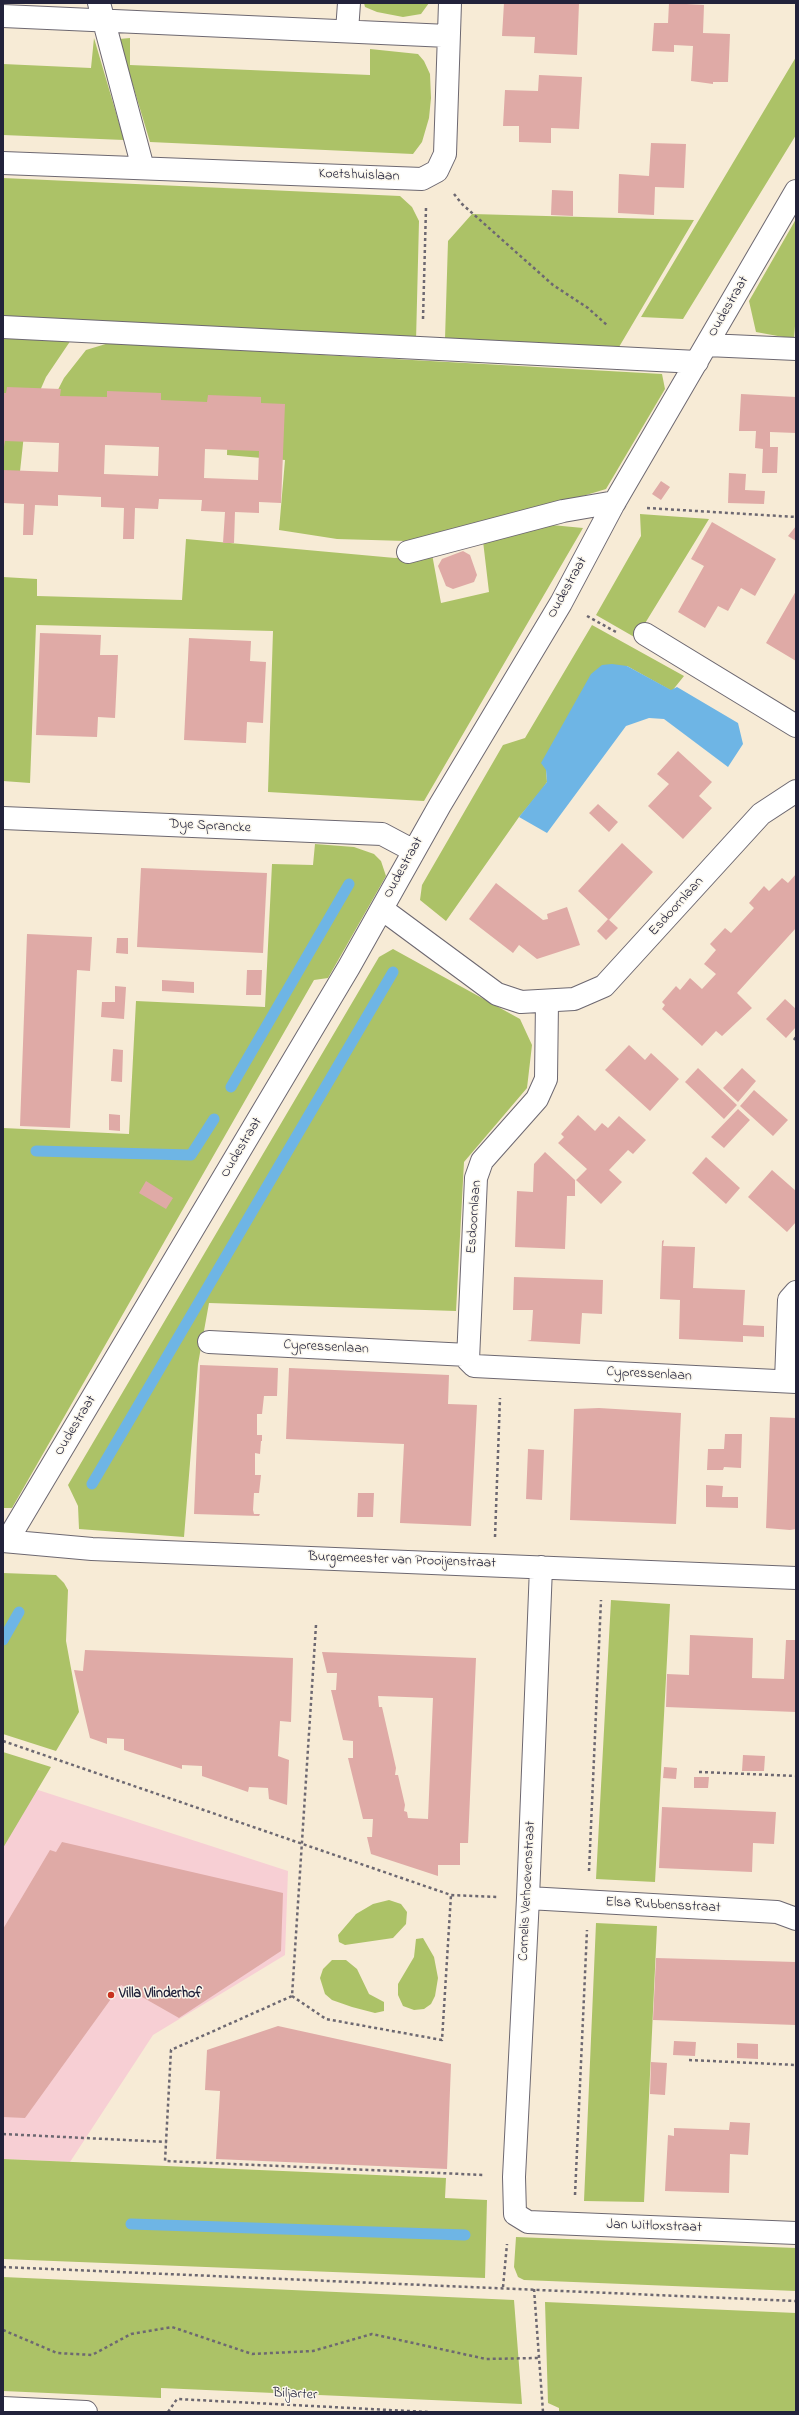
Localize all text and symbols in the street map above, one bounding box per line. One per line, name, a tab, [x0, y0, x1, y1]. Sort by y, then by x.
street label: Koetshuislaan	[318, 166, 400, 186]
street label: Oudestraat	[705, 274, 753, 340]
street label: Oudestraat	[544, 554, 592, 622]
street label: Dye Sprancke	[169, 816, 251, 838]
street label: Oudestraat	[380, 834, 428, 902]
street label: Esdoornlaan	[646, 874, 708, 940]
street label: Oudestraat	[217, 1115, 267, 1181]
street label: Esdoornlaan	[464, 1180, 486, 1254]
street label: Cypressenlaan	[283, 1337, 369, 1359]
street label: Cypressenlaan	[606, 1364, 692, 1386]
street label: Oudestraat	[51, 1393, 101, 1459]
street label: Burgemeester van Prooijenstraat	[308, 1549, 496, 1573]
street label: Cornelis Verhoevenstraat	[516, 1820, 540, 1962]
street label: Elsa Rubbensstraat	[605, 1895, 721, 1917]
place label: Villa Vlinderhof	[119, 1987, 202, 2003]
marker: Villa Vlinderhof	[106, 1990, 116, 2000]
street label: Jan Witloxstraat	[606, 2217, 702, 2237]
street label: Biljarter	[272, 2385, 318, 2405]

